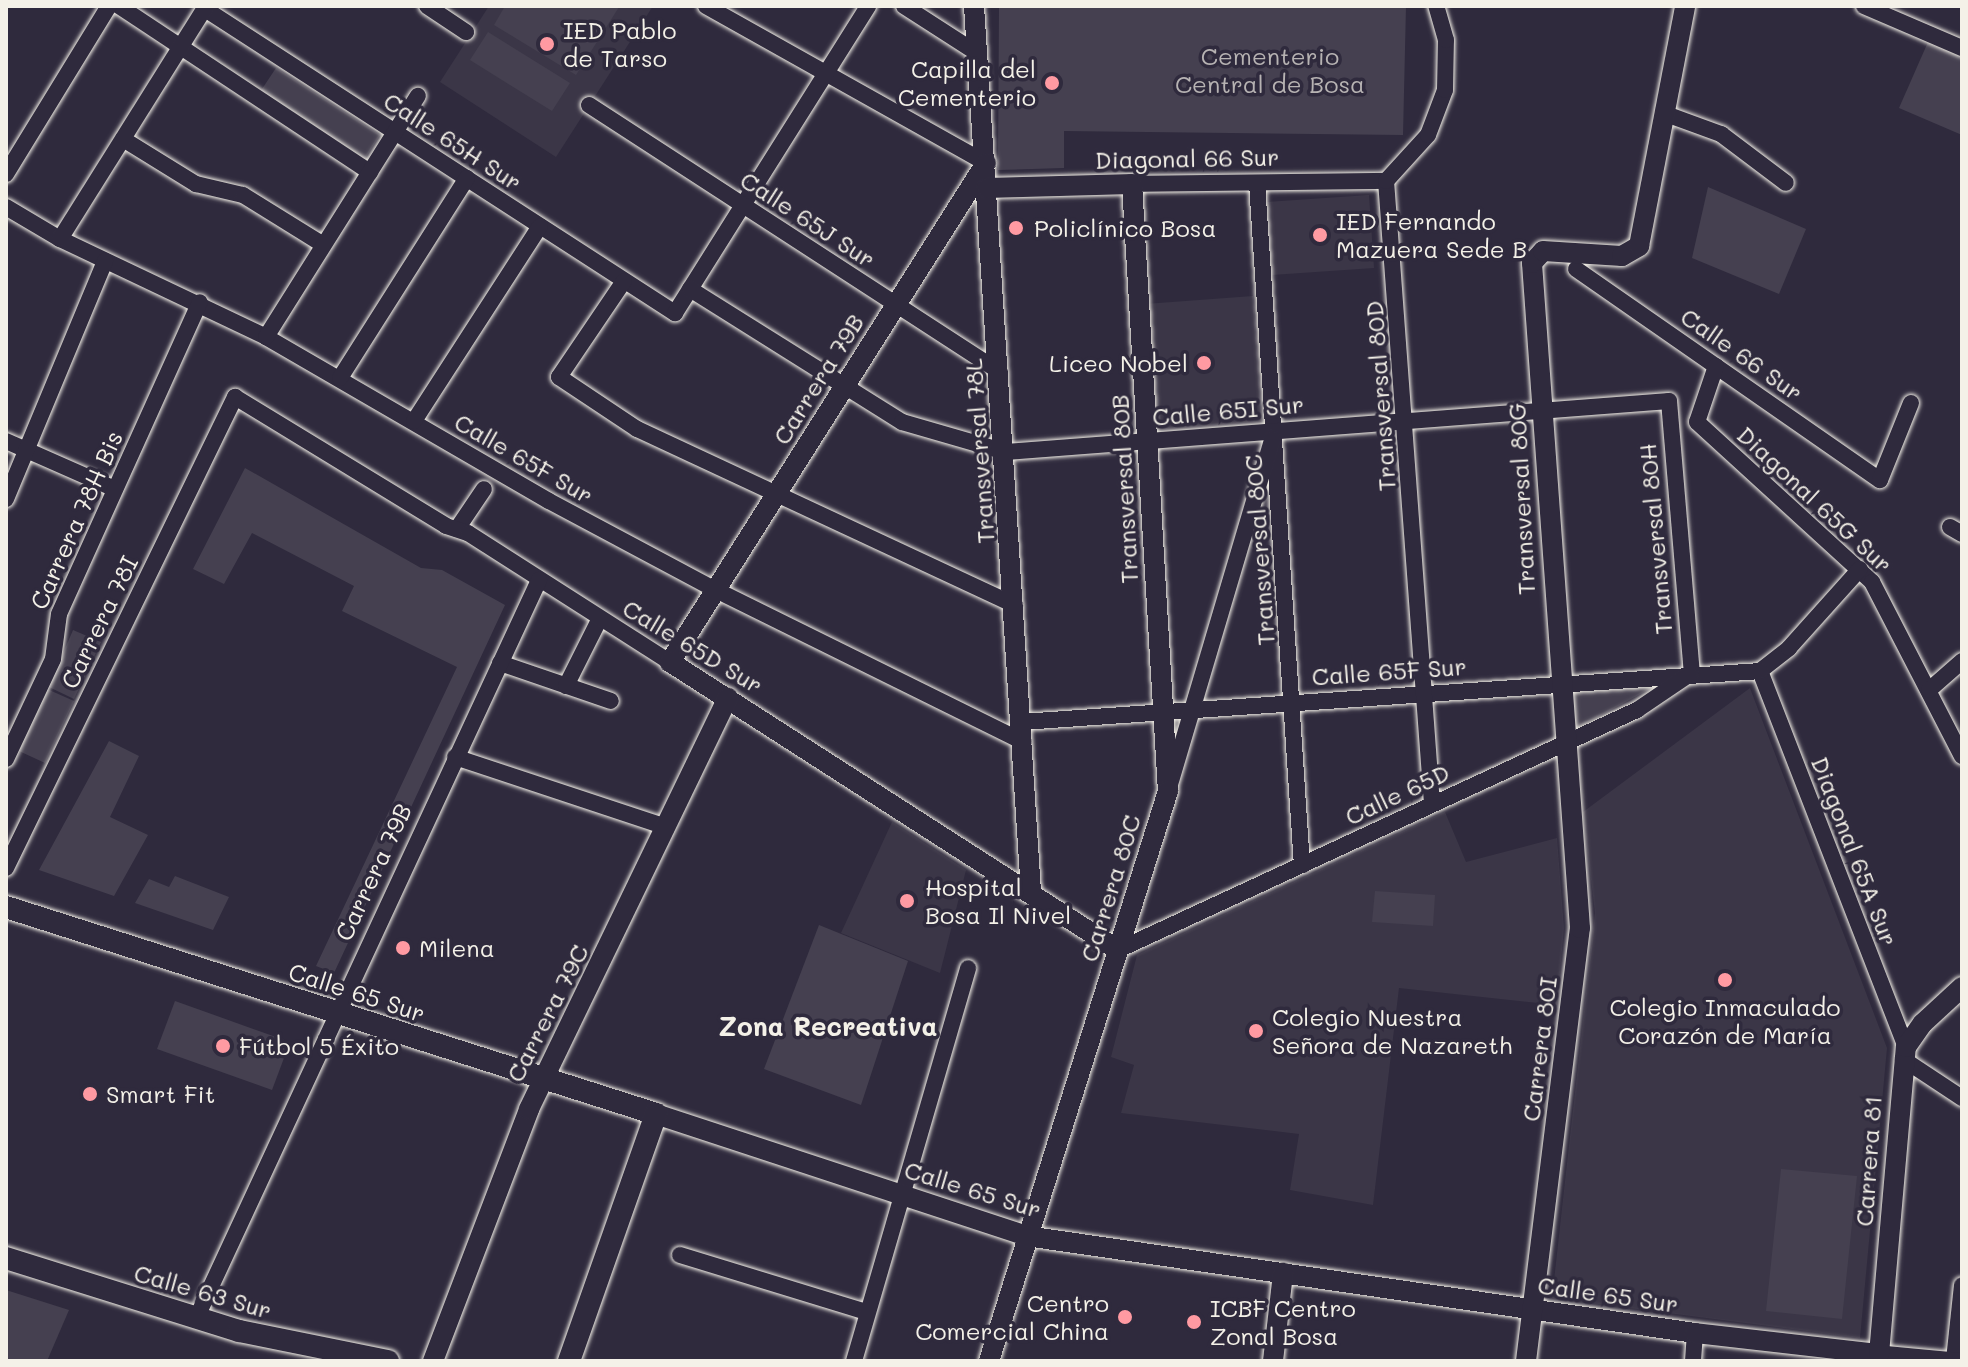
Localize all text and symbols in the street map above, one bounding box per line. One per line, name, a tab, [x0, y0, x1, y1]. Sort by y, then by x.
place label: IED Pablo de Tarso	[563, 16, 677, 72]
marker: IED Pablo de Tarso	[538, 35, 556, 53]
park label: Cementerio Central de Bosa	[1175, 42, 1365, 98]
place label: Capilla del Cementerio	[898, 55, 1036, 111]
marker: Capilla del Cementerio	[1043, 74, 1061, 92]
street label: Calle 65H Sur	[379, 86, 527, 196]
street label: Diagonal 66 Sur	[1095, 142, 1279, 174]
street label: Calle 65J Sur	[735, 165, 881, 273]
place label: IED Fernando Mazuera Sede B	[1336, 207, 1527, 263]
place label: Policlínico Bosa	[1034, 214, 1216, 242]
marker: Policlínico Bosa	[1005, 217, 1027, 239]
marker: IED Fernando Mazuera Sede B	[1311, 226, 1329, 244]
street label: Transversal 80D	[1359, 300, 1401, 492]
street label: Calle 66 Sur	[1676, 301, 1808, 407]
street label: Carrera 79B	[767, 309, 869, 449]
place label: Liceo Nobel	[1049, 349, 1188, 377]
marker: Liceo Nobel	[1195, 354, 1213, 372]
street label: Transversal 78L	[958, 357, 1000, 545]
street label: Calle 65I Sur	[1151, 389, 1305, 431]
street label: Transversal 80B	[1105, 394, 1143, 584]
street label: Transversal 80G	[1502, 402, 1540, 596]
street label: Calle 65F Sur	[450, 407, 598, 509]
street label: Diagonal 65G Sur	[1731, 420, 1899, 578]
street label: Carrera 78H Bis	[24, 426, 128, 614]
street label: Transversal 80H	[1632, 442, 1678, 636]
street label: Transversal 80C	[1238, 453, 1280, 647]
street label: Carrera 78I	[54, 551, 144, 693]
street label: Calle 65D Sur	[618, 593, 768, 699]
street label: Calle 65F Sur	[1311, 651, 1467, 691]
street label: Diagonal 65A Sur	[1806, 752, 1904, 950]
street label: Calle 65D	[1340, 757, 1454, 831]
street label: Carrera 79B	[329, 799, 417, 945]
street label: Carrera 80C	[1074, 811, 1146, 965]
place label: Hospital Bosa Il Nivel	[925, 873, 1071, 929]
marker: Hospital Bosa Il Nivel	[896, 890, 918, 912]
place label: Milena	[419, 934, 495, 962]
marker: Milena	[394, 939, 412, 957]
street label: Carrera 79C	[500, 939, 594, 1087]
street label: Calle 65 Sur	[285, 956, 429, 1028]
marker: Colegio Inmaculado Corazón de María	[1716, 971, 1734, 989]
street label: Carrera 80I	[1516, 975, 1562, 1123]
place label: Colegio Inmaculado Corazón de María	[1610, 993, 1840, 1049]
place label: Colegio Nuestra Señora de Nazareth	[1272, 1003, 1512, 1059]
district label: Zona Recreativa	[719, 1011, 937, 1043]
marker: Colegio Nuestra Señora de Nazareth	[1247, 1022, 1265, 1040]
place label: Fútbol 5 Éxito	[239, 1032, 399, 1060]
marker: Fútbol 5 Éxito	[214, 1037, 232, 1055]
place label: Smart Fit	[106, 1080, 215, 1108]
marker: Smart Fit	[81, 1085, 99, 1103]
street label: Carrera 81	[1849, 1095, 1887, 1227]
street label: Calle 65 Sur	[901, 1155, 1045, 1223]
street label: Calle 63 Sur	[131, 1258, 275, 1324]
street label: Calle 65 Sur	[1536, 1270, 1680, 1318]
place label: Centro Comercial China	[915, 1289, 1109, 1345]
place label: ICBF Centro Zonal Bosa	[1210, 1294, 1356, 1350]
marker: Centro Comercial China	[1116, 1308, 1134, 1326]
marker: ICBF Centro Zonal Bosa	[1185, 1313, 1203, 1331]

